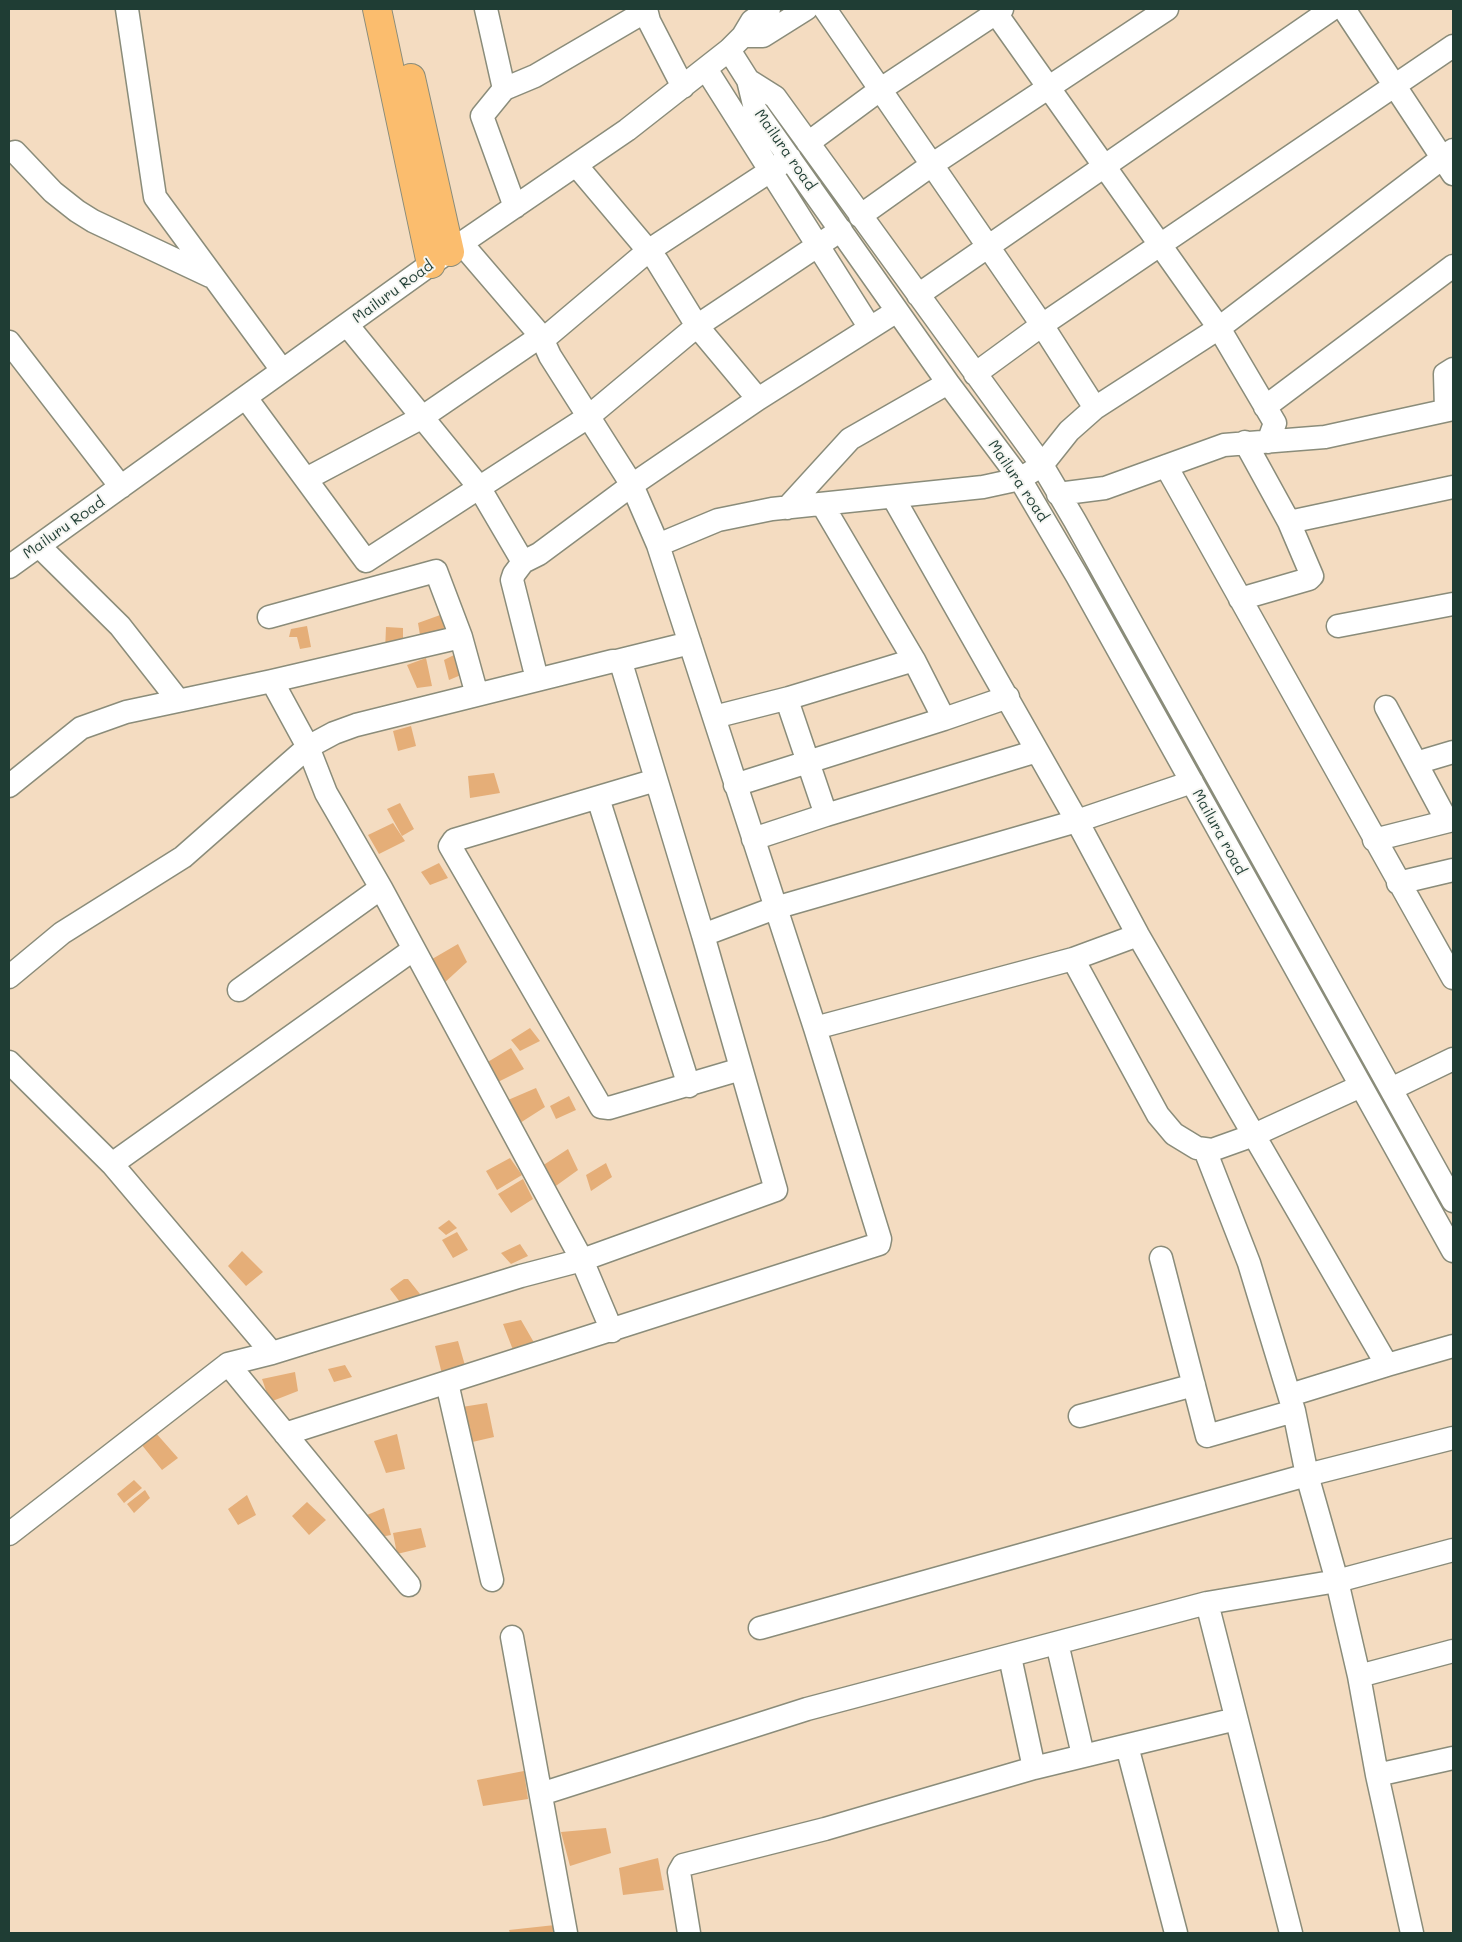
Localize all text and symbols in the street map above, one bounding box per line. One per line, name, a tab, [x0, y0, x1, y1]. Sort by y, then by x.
street label: Mailura road	[750, 106, 820, 194]
street label: Mailuru Road	[349, 257, 437, 327]
street label: Mailura road	[984, 437, 1052, 525]
street label: Mailuru Road	[20, 493, 108, 563]
street label: Mailura road	[1188, 786, 1250, 878]

